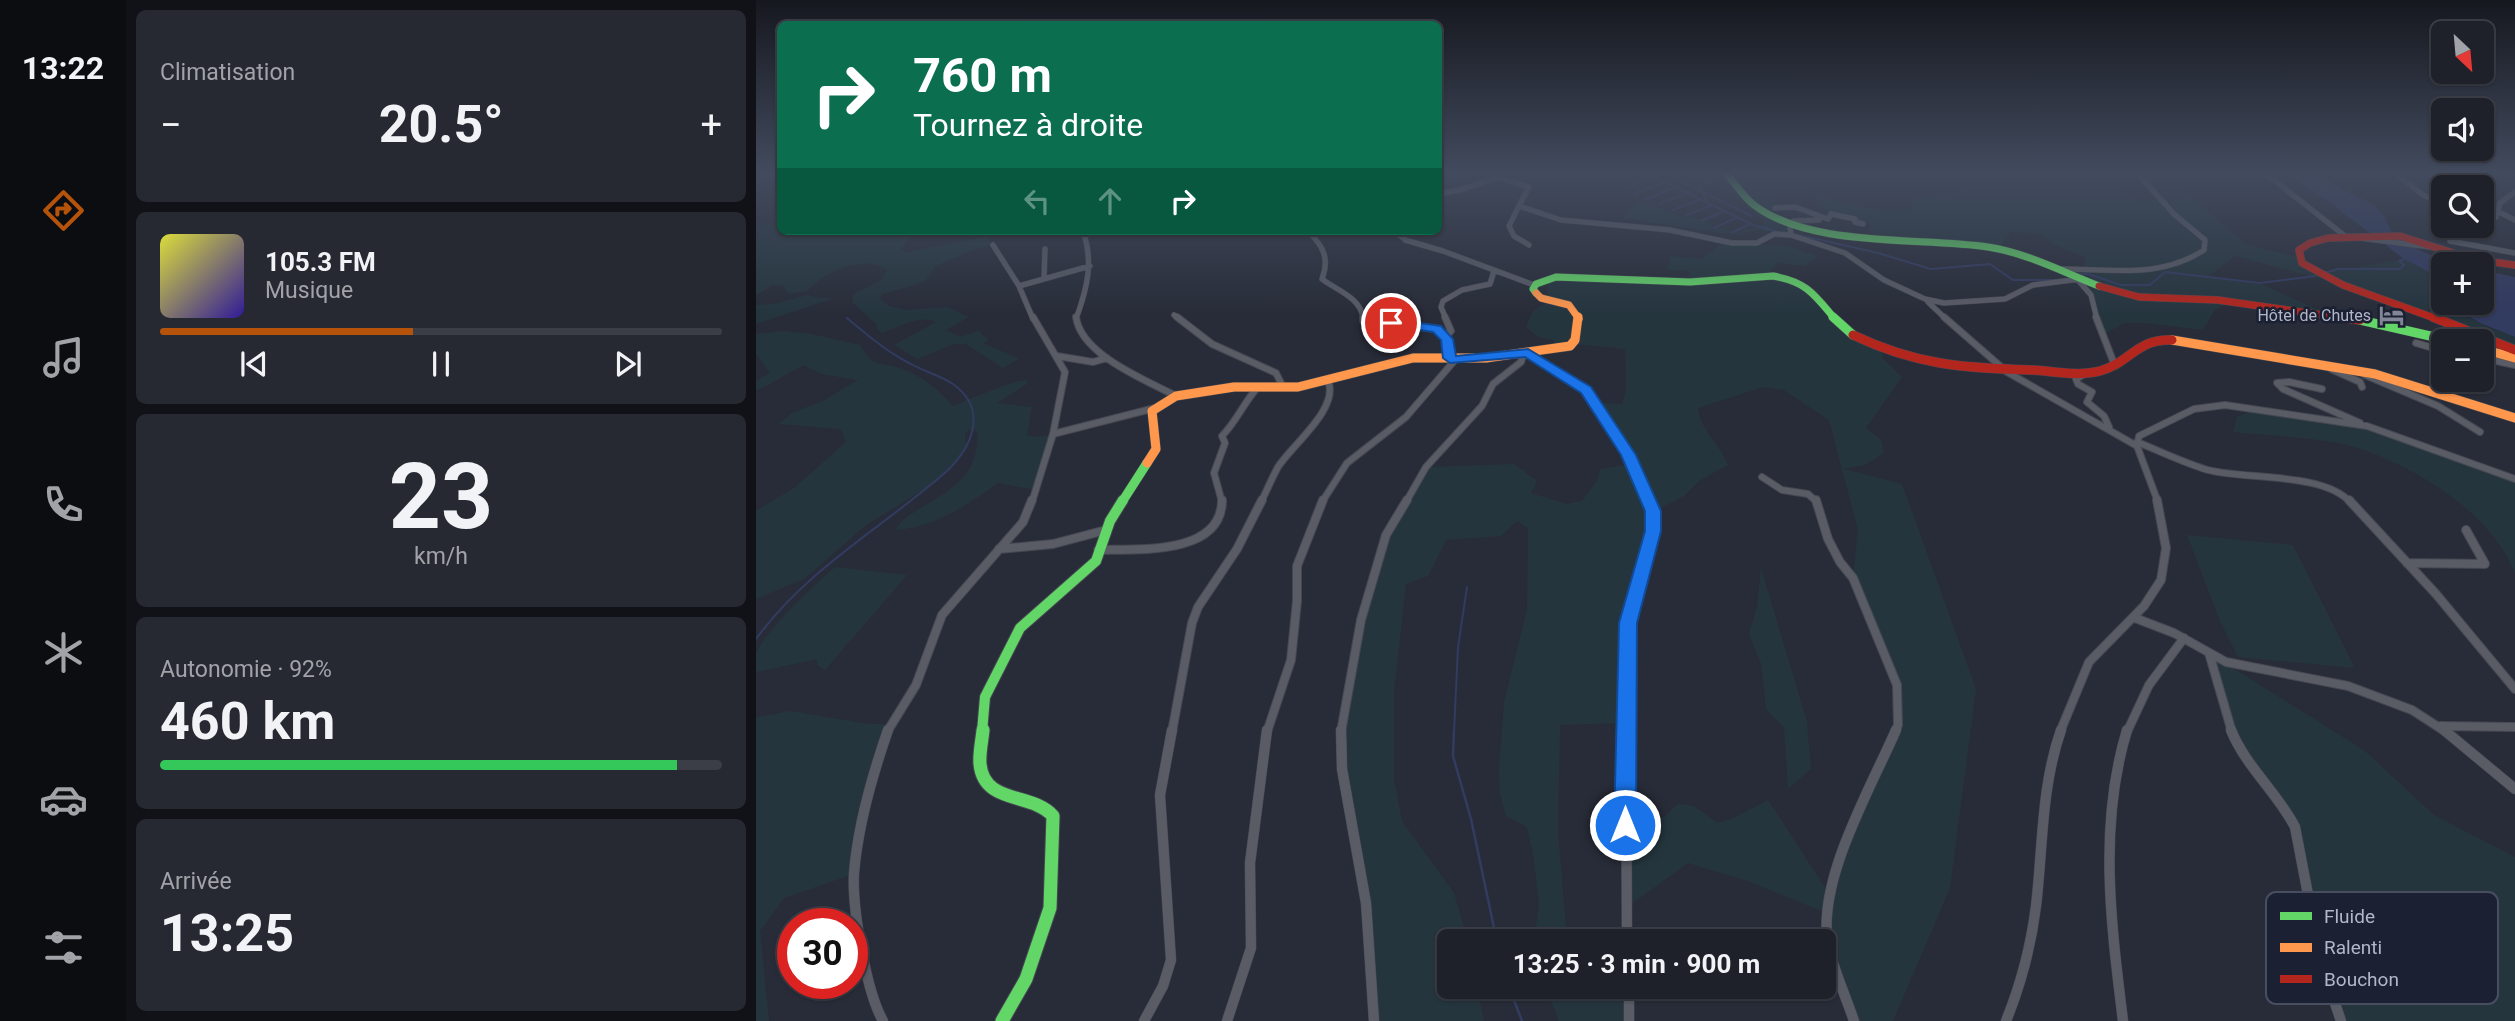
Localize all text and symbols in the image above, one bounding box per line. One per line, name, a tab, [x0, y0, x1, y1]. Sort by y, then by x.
north arrow	[2431, 21, 2494, 84]
map controls	[2431, 21, 2494, 392]
text: 760 m	[913, 47, 1052, 104]
text: 13:22	[22, 49, 104, 87]
icon: right	[798, 49, 889, 140]
text: Climatisation	[160, 59, 295, 86]
text: 20.5°	[379, 94, 504, 155]
button: sound	[2431, 98, 2494, 161]
text: −	[160, 103, 182, 147]
text: +	[700, 103, 722, 147]
text: Tournez à droite	[913, 106, 1143, 144]
button: search	[2431, 175, 2494, 238]
icon: left	[1018, 182, 1056, 220]
icon: ahead	[1091, 182, 1129, 220]
icon: right	[1164, 182, 1202, 220]
icon: directions	[39, 186, 88, 235]
text: 105.3 FM	[265, 247, 376, 277]
button: +	[2431, 252, 2494, 315]
text: Musique	[265, 277, 353, 304]
pin	[1361, 293, 1421, 353]
hotel icon: Hôtel de Chutes	[2377, 301, 2405, 329]
icon: arrive	[1372, 304, 1410, 342]
place label: Hôtel de Chutes	[2257, 306, 2371, 325]
button: −	[2431, 329, 2494, 392]
icon: music	[39, 333, 88, 382]
icon: previous	[235, 345, 273, 383]
icon: pause	[422, 345, 460, 383]
icon: next	[609, 345, 647, 383]
text: 23	[389, 444, 493, 550]
icon: phone	[39, 480, 88, 529]
text: km/h	[414, 543, 468, 570]
icon: climate	[39, 628, 88, 677]
text: Autonomie · 92%	[160, 656, 332, 683]
text: 460 km	[160, 691, 335, 752]
icon: car	[39, 775, 88, 824]
position arrow	[1588, 788, 1662, 862]
text: Arrivée	[160, 868, 232, 895]
legend	[2266, 892, 2498, 1004]
text: 13:25	[160, 903, 294, 964]
text: Fluide	[2324, 905, 2375, 928]
speed limit sign: 30	[777, 908, 868, 999]
icon: filters	[39, 923, 88, 972]
text: Ralenti	[2324, 936, 2382, 959]
text: 13:25 · 3 min · 900 m	[1513, 949, 1760, 979]
text: Bouchon	[2324, 968, 2399, 991]

